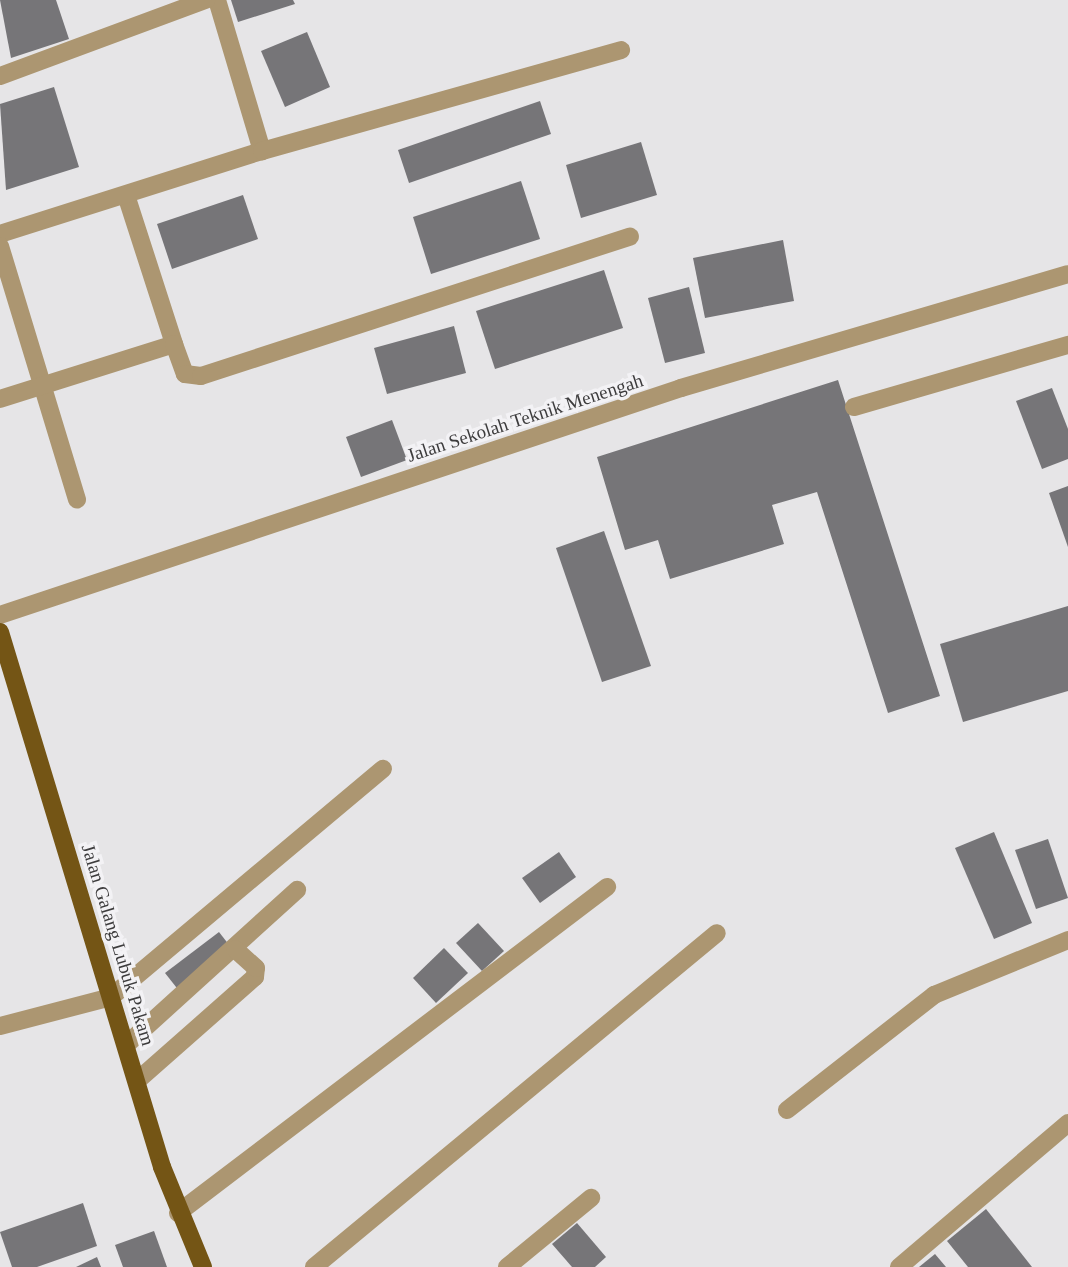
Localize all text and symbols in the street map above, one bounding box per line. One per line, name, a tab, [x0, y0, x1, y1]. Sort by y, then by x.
street label: Jalan Sekolah Teknik Menengah	[404, 369, 646, 467]
street label: Jalan Galang Lubuk Pakam	[76, 842, 160, 1048]

